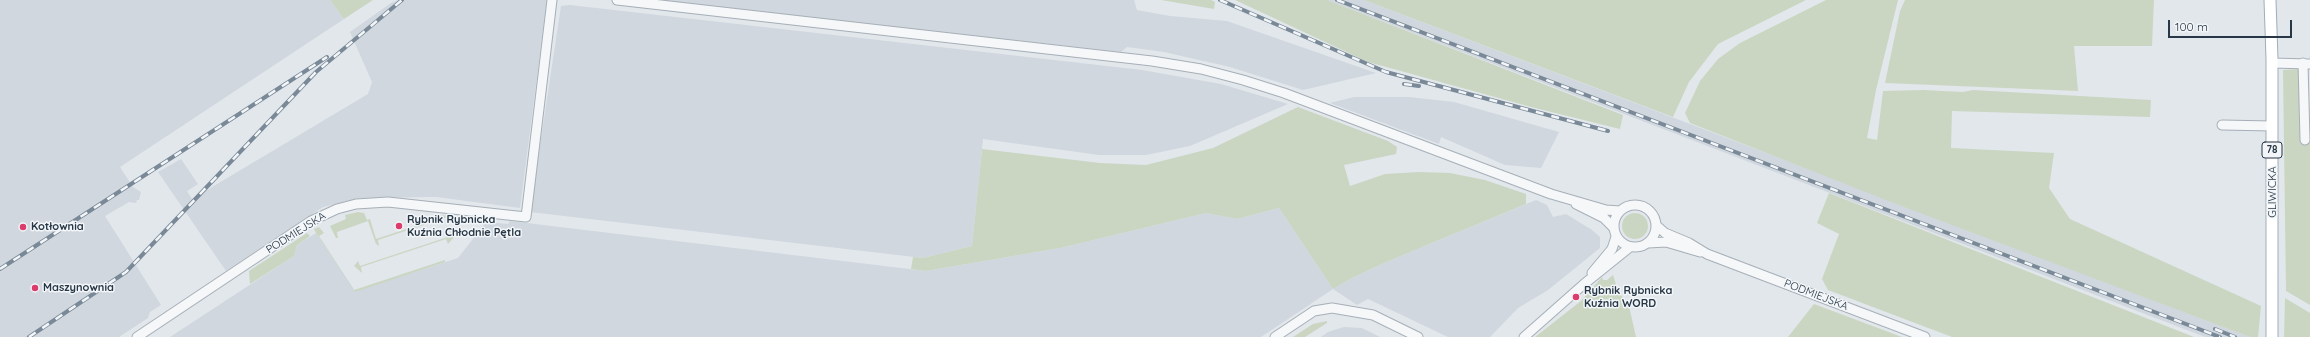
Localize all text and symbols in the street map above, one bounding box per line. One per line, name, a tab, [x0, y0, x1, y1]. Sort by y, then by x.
scale bar	[2170, 12, 2294, 38]
text: 100 m	[2175, 19, 2208, 34]
road number: 78	[2262, 142, 2282, 158]
street label: GLIWICKA	[2266, 166, 2280, 218]
street label: PODMIEJSKA	[264, 209, 328, 257]
place label: Rybnik Rybnicka Kuźnia Chłodnie Pętla	[407, 213, 521, 239]
place label: Kotłownia	[31, 220, 84, 234]
marker: Rybnik Rybnicka Kuźnia Chłodnie Pętla	[394, 221, 404, 231]
marker: Kotłownia	[18, 222, 28, 232]
street label: PODMIEJSKA	[1782, 277, 1850, 313]
place label: Maszynownia	[43, 281, 114, 295]
marker: Maszynownia	[30, 283, 40, 293]
place label: Rybnik Rybnicka Kuźnia WORD	[1584, 284, 1672, 310]
marker: Rybnik Rybnicka Kuźnia WORD	[1571, 292, 1581, 302]

